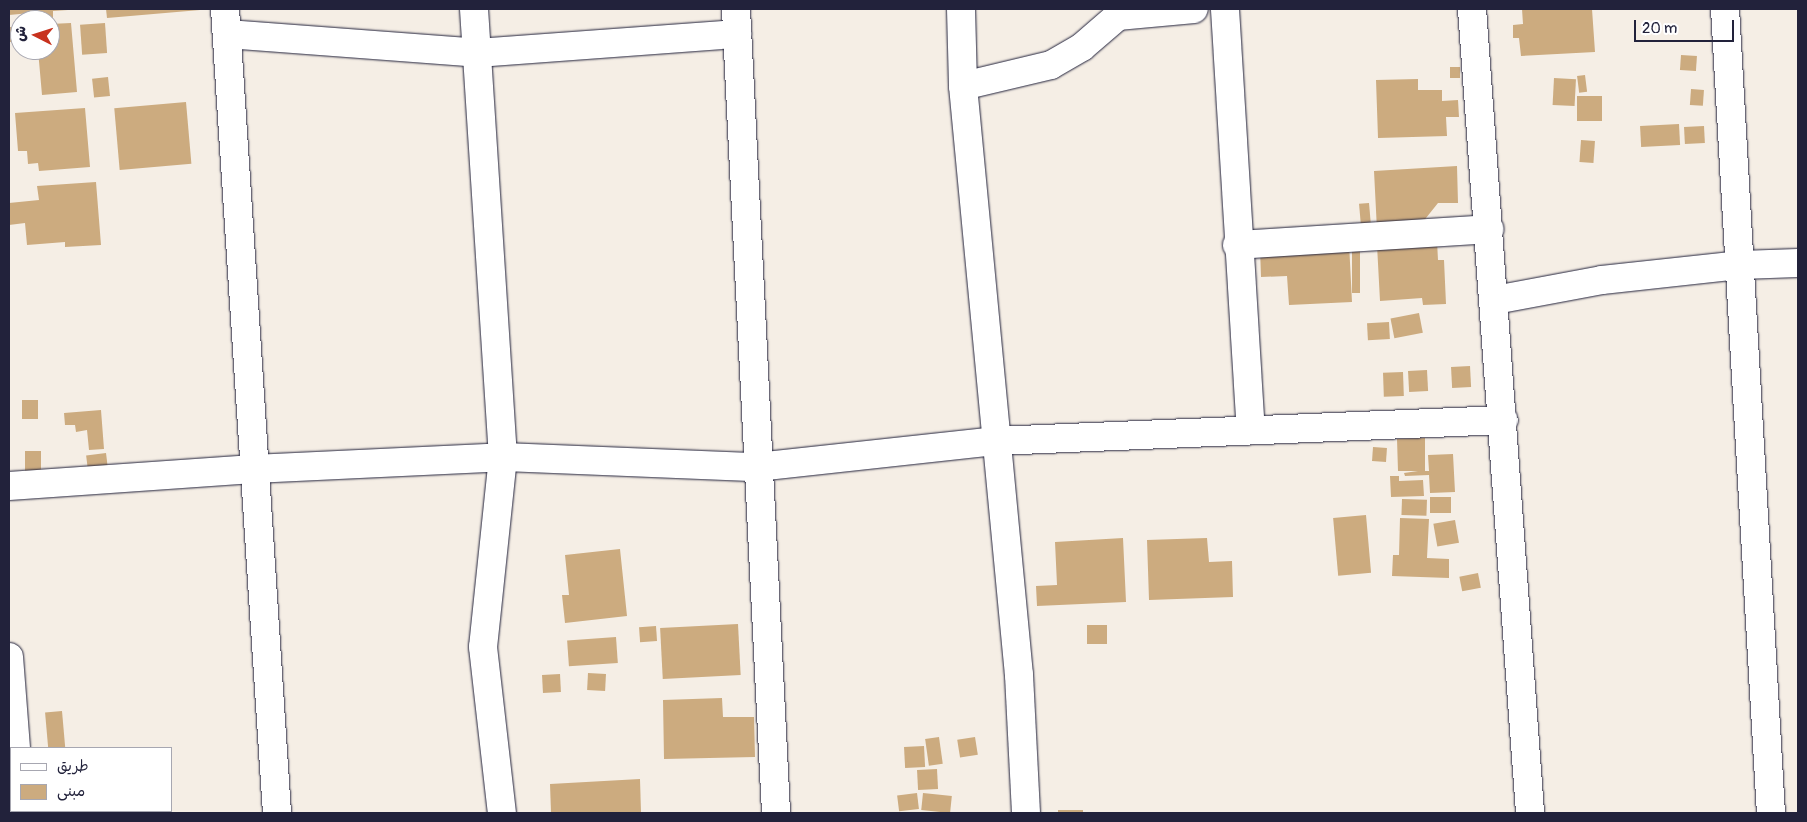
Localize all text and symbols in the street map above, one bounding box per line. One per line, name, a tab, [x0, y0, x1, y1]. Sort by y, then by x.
north arrow	[10, 10, 60, 60]
scale bar	[1637, 10, 1737, 42]
text: 20 m	[1642, 19, 1677, 38]
text: ش	[11, 25, 30, 42]
legend	[10, 747, 172, 812]
text: طريق	[57, 757, 89, 776]
text: مبنى	[57, 782, 85, 801]

